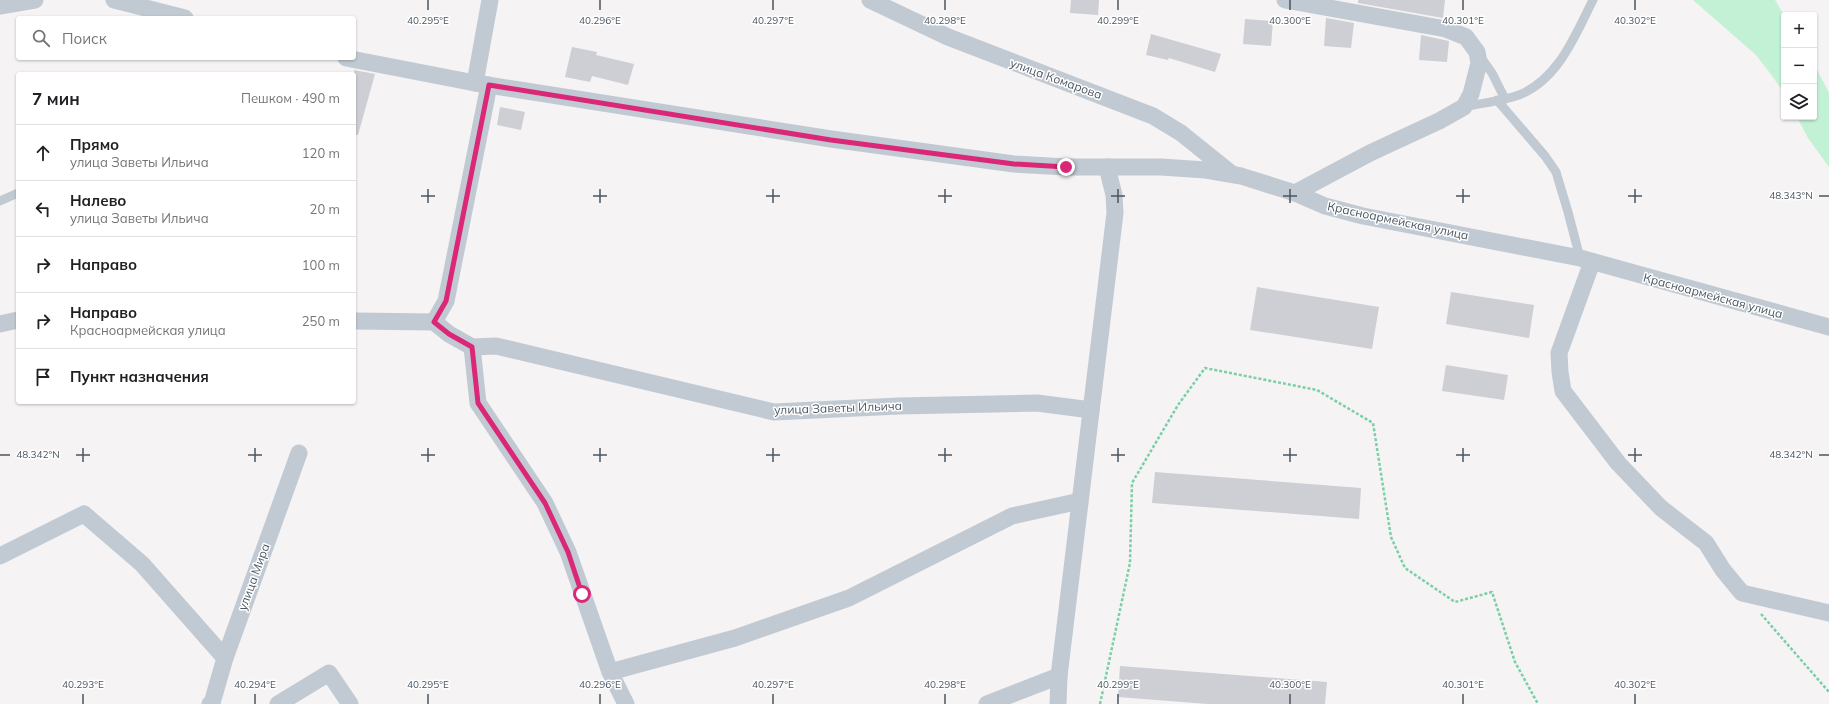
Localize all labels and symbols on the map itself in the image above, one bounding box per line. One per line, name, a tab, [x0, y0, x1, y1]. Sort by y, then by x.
text: 40.295°E	[407, 14, 449, 27]
text: 40.296°E	[579, 14, 621, 27]
text: 40.297°E	[752, 14, 794, 27]
text: 40.298°E	[924, 14, 966, 27]
text: 40.299°E	[1097, 14, 1139, 27]
text: 40.300°E	[1269, 14, 1311, 27]
text: 40.301°E	[1442, 14, 1484, 27]
text: 40.302°E	[1614, 14, 1656, 27]
street label: улица Комарова	[1008, 55, 1104, 102]
route end	[1057, 158, 1075, 176]
text: 48.343°N	[1769, 189, 1813, 202]
street label: Красноармейская улица	[1326, 198, 1470, 243]
street label: Красноармейская улица	[1642, 270, 1785, 321]
street label: улица Заветы Ильича	[774, 398, 902, 417]
text: 48.342°N	[16, 448, 60, 461]
text: 48.342°N	[1769, 448, 1813, 461]
street label: улица Мира	[234, 541, 273, 612]
route start	[573, 585, 591, 603]
text: 40.293°E	[62, 678, 104, 691]
text: 40.294°E	[234, 678, 276, 691]
text: 40.295°E	[407, 678, 449, 691]
text: 40.296°E	[579, 678, 621, 691]
text: 40.297°E	[752, 678, 794, 691]
text: 40.298°E	[924, 678, 966, 691]
text: 40.299°E	[1097, 678, 1139, 691]
text: 40.300°E	[1269, 678, 1311, 691]
text: 40.301°E	[1442, 678, 1484, 691]
text: 40.302°E	[1614, 678, 1656, 691]

